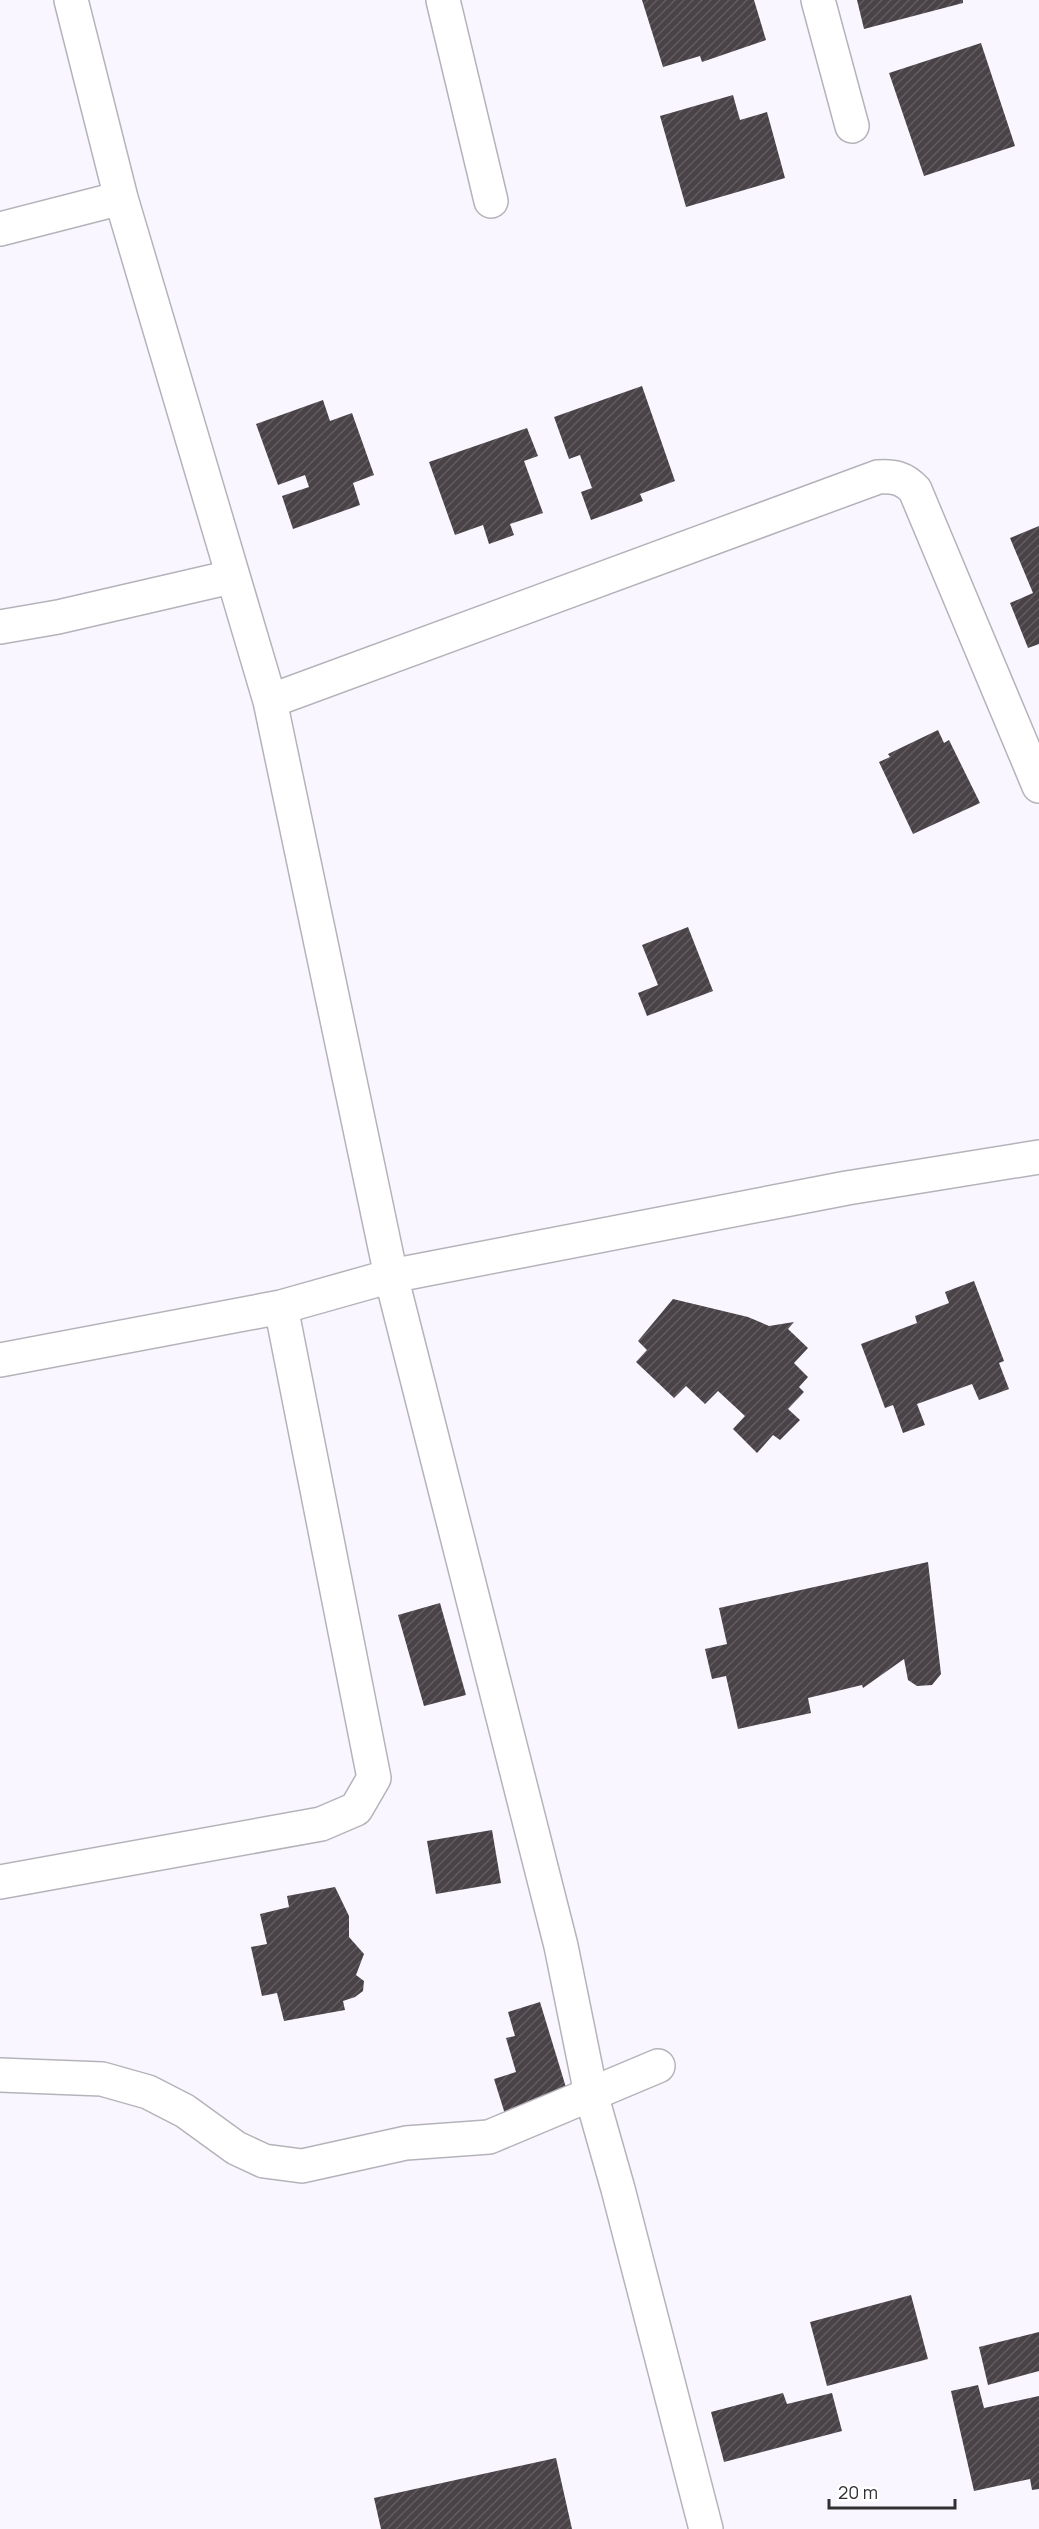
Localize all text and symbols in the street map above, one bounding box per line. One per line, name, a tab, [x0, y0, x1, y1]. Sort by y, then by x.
scale bar	[829, 2472, 955, 2510]
text: 20 m	[838, 2480, 878, 2504]

